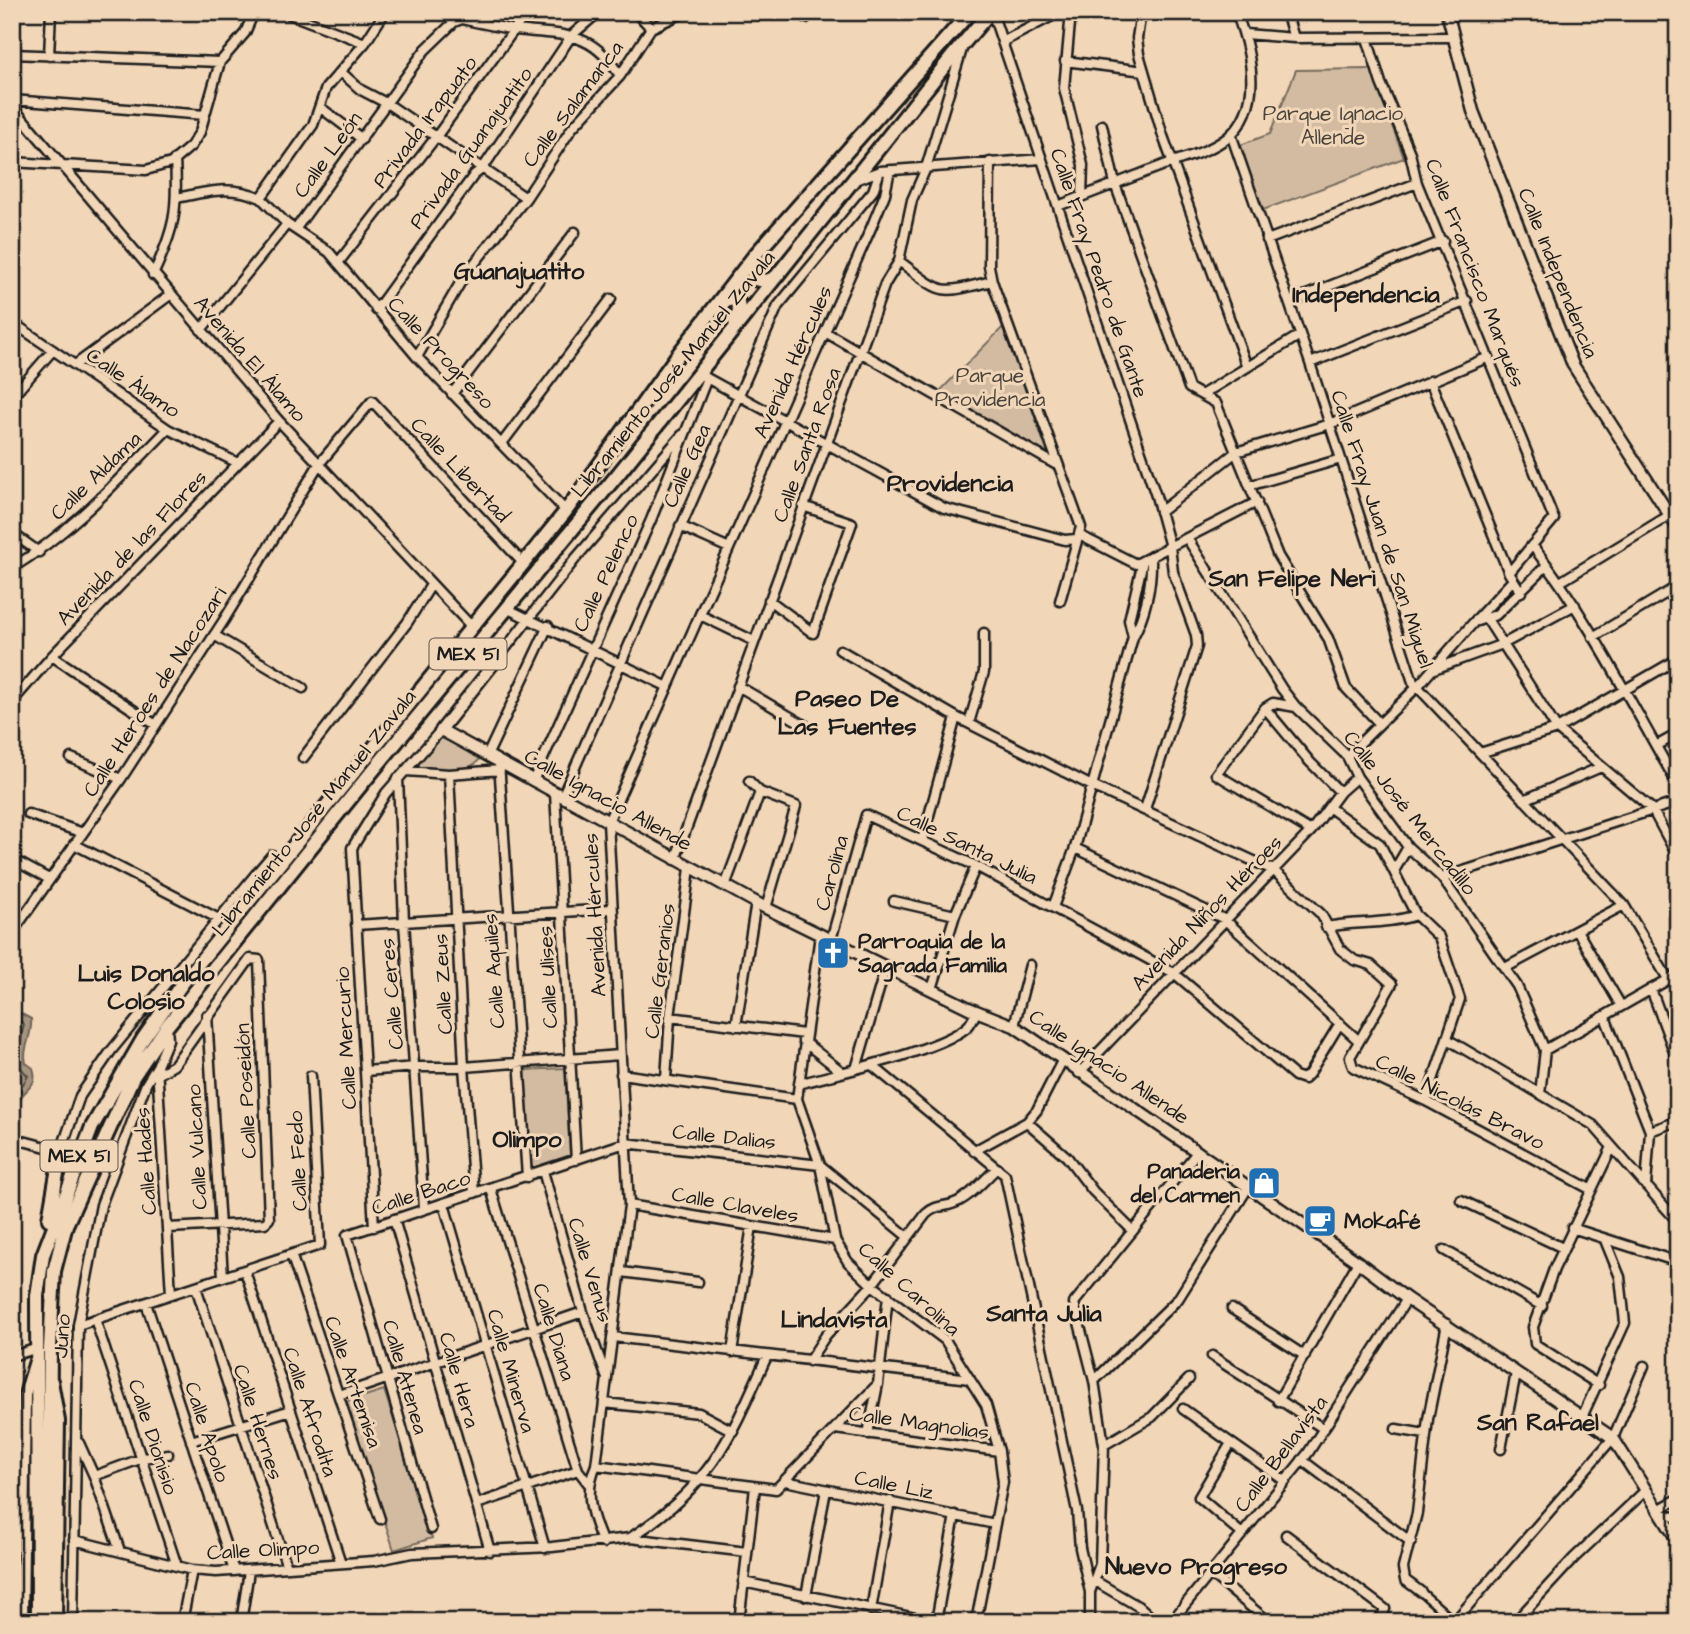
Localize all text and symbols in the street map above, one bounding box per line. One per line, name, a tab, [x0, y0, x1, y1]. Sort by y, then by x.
street label: Calle Salamanca	[516, 34, 630, 173]
street label: Privada Irapuato	[366, 50, 485, 195]
street label: Privada Guanajuatito	[402, 61, 540, 235]
park label: Parque Ignacio Allende	[1263, 99, 1403, 152]
street label: Calle León	[287, 106, 369, 204]
street label: Calle Fray Pedro de Gante	[1041, 144, 1155, 402]
street label: Calle Francisco Marqués	[1418, 154, 1532, 392]
street label: Calle Independencia	[1510, 184, 1605, 363]
street label: Libramiento José Manuel Zavala	[564, 244, 782, 504]
district label: Guanajuatito	[454, 255, 585, 289]
district label: Independencia	[1292, 278, 1441, 312]
street label: Avenida Hércules	[746, 281, 840, 443]
street label: Avenida El Álamo	[187, 289, 313, 429]
street label: Calle Progreso	[380, 290, 501, 417]
street label: Calle Álamo	[80, 341, 186, 425]
park label: Parque Providencia	[935, 361, 1046, 414]
street label: Calle Santa Rosa	[766, 364, 848, 526]
street label: Calle Fray Juan de San Miguel	[1321, 386, 1441, 672]
street label: Calle Libertad	[404, 411, 517, 529]
street label: Calle Gea	[656, 419, 718, 512]
street label: Calle Aldama	[44, 425, 148, 527]
street label: Avenida de las Flores	[50, 464, 214, 632]
district label: Providencia	[887, 467, 1014, 501]
street label: Calle Pelenco	[566, 509, 646, 637]
district label: San Felipe Neri	[1207, 562, 1376, 596]
street label: Calle Heroes de Nacozari	[76, 581, 234, 803]
road number: MEX 51	[430, 638, 506, 670]
district label: Paseo De Las Fuentes	[777, 682, 917, 744]
street label: Libramiento José Manuel Zavala	[205, 683, 423, 943]
street label: Calle José Mercadillo	[1336, 725, 1484, 902]
street label: Calle Ignacio Allende	[518, 742, 697, 860]
street label: Calle Santa Julia	[892, 798, 1042, 892]
street label: Avenida Niños Héroes	[1125, 829, 1289, 997]
street label: Avenida Hércules	[576, 832, 614, 998]
street label: Carolina	[808, 832, 856, 914]
street label: Calle Geranios	[637, 902, 683, 1040]
street label: Calle Aquiles	[476, 913, 512, 1029]
street label: Calle Ulises	[531, 925, 565, 1029]
place label: Parroquia de la Sagrada Familia	[857, 927, 1007, 982]
street label: Calle Zeus	[426, 933, 460, 1035]
church icon: Parroquia de la Sagrada Familia	[814, 934, 852, 972]
street label: Calle Ceres	[373, 937, 411, 1051]
district label: Luis Donaldo Colosio	[78, 957, 215, 1019]
street label: Calle Mercurio	[328, 966, 364, 1110]
street label: Calle Ignacio Allende	[1022, 1002, 1195, 1133]
street label: Calle Poseidón	[228, 1023, 264, 1159]
street label: Calle Nicolás Bravo	[1370, 1047, 1550, 1157]
street label: Calle Vulcano	[179, 1083, 215, 1210]
street label: Calle Hades	[128, 1106, 164, 1216]
street label: Calle Fedo	[281, 1110, 315, 1212]
street label: Calle Dalias	[671, 1117, 777, 1157]
district label: Olimpo	[492, 1123, 562, 1157]
road number: MEX 51	[41, 1140, 118, 1172]
place label: Panaderia del Carmen	[1130, 1157, 1240, 1210]
street label: Calle Baco	[368, 1163, 474, 1223]
shop icon: Panaderia del Carmen	[1245, 1164, 1283, 1202]
street label: Calle Claveles	[669, 1180, 801, 1230]
cafe icon: Mokafé	[1301, 1202, 1339, 1240]
place label: Mokafé	[1344, 1207, 1421, 1236]
street label: Calle Venus	[560, 1214, 620, 1326]
street label: Calle Carolina	[852, 1235, 967, 1343]
street label: Calle Diana	[525, 1280, 583, 1385]
district label: Santa Julia	[985, 1297, 1103, 1331]
district label: Lindavista	[781, 1303, 888, 1337]
street label: Calle Minerva	[479, 1306, 543, 1437]
street label: Calle Artemisa	[317, 1312, 389, 1452]
street label: Juno	[46, 1313, 78, 1359]
street label: Calle Atenea	[375, 1316, 435, 1438]
street label: Calle Hera	[432, 1329, 487, 1432]
street label: Calle Afrodita	[275, 1344, 345, 1481]
street label: Calle Hernes	[226, 1360, 290, 1484]
street label: Calle Dionisio	[121, 1376, 185, 1499]
street label: Calle Apolo	[176, 1378, 237, 1486]
street label: Calle Bellavista	[1228, 1389, 1335, 1518]
street label: Calle Magnolias	[847, 1399, 991, 1449]
district label: San Rafael	[1476, 1406, 1599, 1440]
street label: Calle Liz	[852, 1463, 937, 1507]
street label: Calle Olimpo	[206, 1533, 320, 1568]
district label: Nuevo Progreso	[1105, 1550, 1287, 1585]

